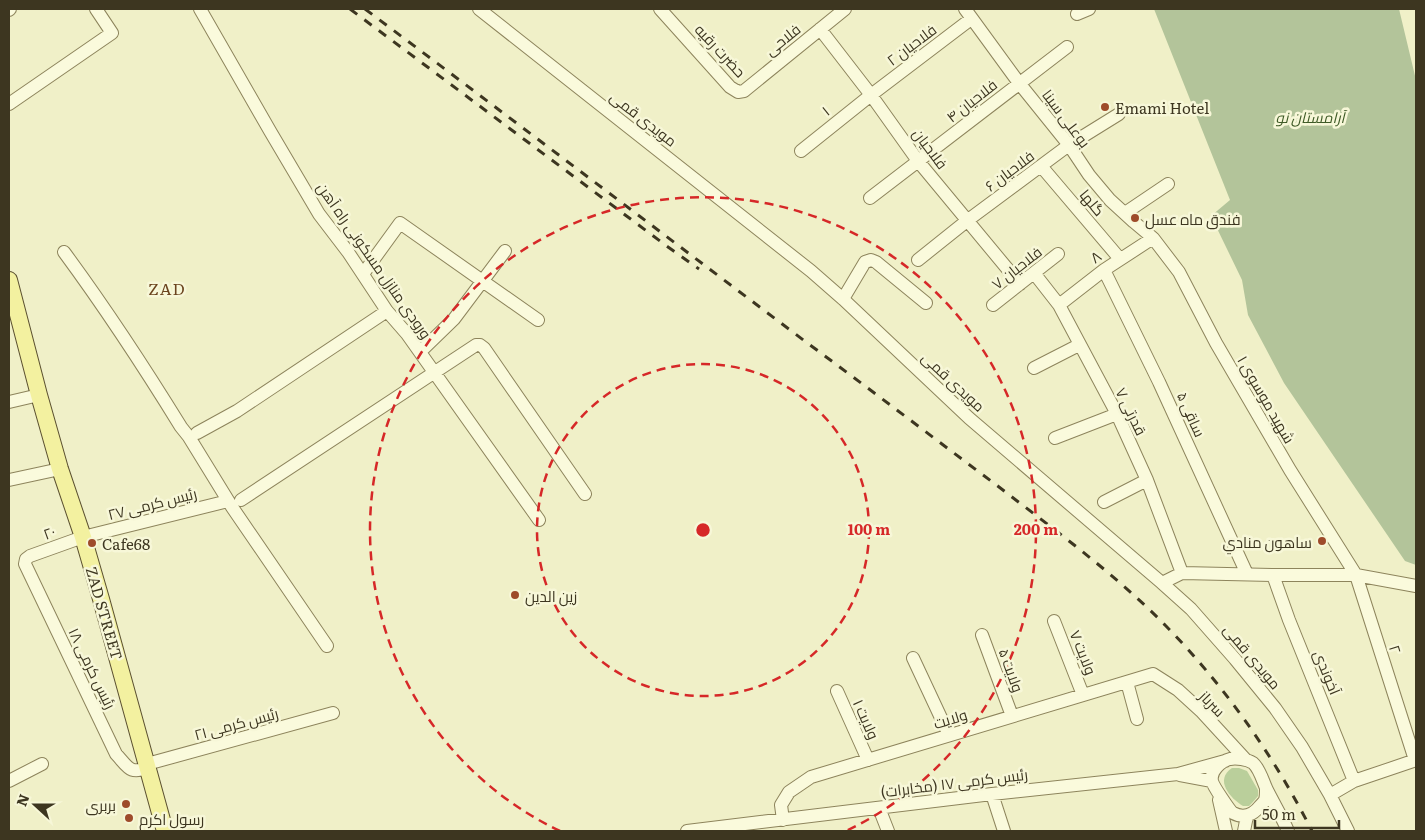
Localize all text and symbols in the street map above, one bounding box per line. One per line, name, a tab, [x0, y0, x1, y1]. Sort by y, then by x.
street label: فلاحی	[759, 17, 805, 61]
street label: حضرت رقیه	[690, 18, 752, 82]
street label: فلاحیان ۲	[881, 18, 941, 70]
street label: فلاحیان ۴	[941, 73, 1001, 127]
street label: بوعلی سینا	[1037, 84, 1097, 152]
street label: مویدی قمی	[606, 85, 682, 151]
place label: Emami Hotel	[1115, 96, 1209, 119]
street label: ۱	[816, 100, 834, 120]
marker: Emami Hotel	[1099, 101, 1111, 113]
park label: آرامستان نو	[1276, 105, 1347, 128]
street label: فلاحیان	[908, 123, 954, 173]
street label: فلاحیان ۶	[980, 144, 1038, 196]
street label: ورودی منازل مسکونی راه آهن	[312, 177, 438, 343]
street label: گلها	[1075, 183, 1111, 221]
place label: فندق ماه عسل	[1145, 207, 1241, 230]
marker: فندق ماه عسل	[1129, 212, 1141, 224]
street label: فلاحیان ۷	[986, 240, 1046, 294]
street label: ۸	[1085, 244, 1105, 268]
district label: ZAD	[148, 276, 186, 300]
street label: مویدی قمی	[917, 346, 991, 416]
street label: شهید موسوی ۱	[1232, 351, 1302, 447]
street label: قدرتی ۷	[1111, 383, 1153, 439]
street label: ساقی ۵	[1172, 388, 1212, 440]
street label: رئیس کرمی ۲۷	[105, 481, 199, 525]
text: 100 m	[848, 517, 890, 540]
text: 200 m	[1014, 517, 1058, 540]
street label: ۲۰	[40, 519, 58, 545]
centre of rings	[694, 521, 712, 539]
place label: ساهون منادي	[1222, 530, 1312, 555]
place label: Cafe68	[102, 532, 150, 555]
marker: ساهون منادي	[1316, 535, 1328, 547]
marker: Cafe68	[86, 537, 98, 549]
street label: ZAD STREET	[81, 564, 129, 662]
place label: زین الدین	[525, 584, 577, 607]
marker: زین الدین	[509, 589, 521, 601]
street label: مویدی قمی	[1219, 618, 1287, 694]
street label: رئیس کرمی ۱۸	[63, 623, 123, 713]
street label: ولایت ۷	[1065, 626, 1103, 678]
street label: ۲	[1384, 642, 1408, 656]
street label: ولایت ۵	[993, 645, 1031, 695]
street label: آخوندی	[1309, 646, 1347, 698]
street label: سرباز	[1194, 684, 1231, 721]
street label: ولایت ۱	[848, 695, 886, 743]
street label: رئیس کرمی ۲۱	[191, 701, 281, 745]
street label: ولایت	[930, 702, 970, 734]
street label: رئیس کرمی ۱۷ (مخابرات)	[879, 762, 1029, 802]
north arrow	[10, 780, 60, 830]
text: N	[10, 791, 33, 809]
place label: بربری	[86, 793, 116, 816]
marker: بربری	[120, 798, 132, 810]
scale bar	[1255, 798, 1339, 830]
text: 50 m	[1262, 802, 1296, 825]
place label: رسول اکرم	[139, 807, 204, 830]
marker: رسول اکرم	[123, 812, 135, 824]

